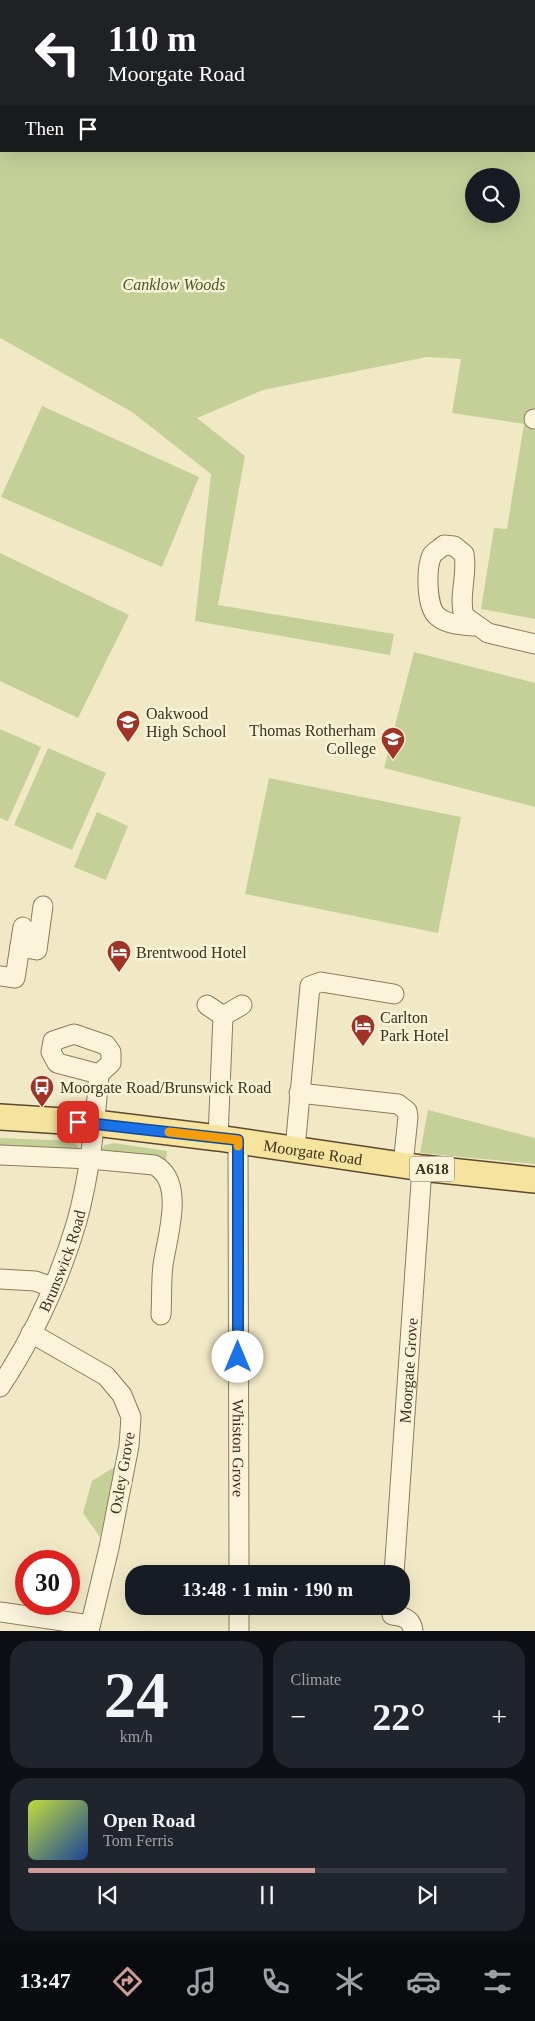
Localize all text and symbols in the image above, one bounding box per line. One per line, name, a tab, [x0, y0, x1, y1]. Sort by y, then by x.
icon: left	[25, 20, 90, 85]
text: 110 m	[108, 20, 196, 59]
text: Moorgate Road	[108, 61, 245, 86]
icon: arrive	[74, 115, 102, 143]
text: Then	[25, 118, 64, 139]
map controls	[465, 168, 520, 223]
button: search	[465, 168, 520, 223]
park label: Canklow Woods	[123, 276, 225, 293]
place label: Oakwood High School	[146, 705, 227, 741]
school or university icon: Oakwood High School	[115, 709, 141, 743]
place label: Thomas Rotherham College	[249, 722, 377, 758]
school or university icon: Thomas Rotherham College	[380, 726, 406, 760]
hotel icon: Brentwood Hotel	[106, 939, 132, 973]
place label: Brentwood Hotel	[136, 944, 247, 961]
place label: Carlton Park Hotel	[380, 1009, 449, 1044]
hotel icon: Carlton Park Hotel	[350, 1013, 376, 1047]
bus stop icon: Moorgate Road/Brunswick Road	[29, 1074, 55, 1108]
place label: Moorgate Road/Brunswick Road	[60, 1079, 271, 1097]
pin	[57, 1101, 99, 1143]
icon: arrive	[64, 1108, 92, 1136]
street label: Moorgate Road	[262, 1136, 363, 1168]
road number: A618	[410, 1156, 454, 1182]
street label: Brunswick Road	[35, 1208, 88, 1314]
street label: Moorgate Grove	[396, 1317, 420, 1424]
position arrow	[211, 1330, 263, 1382]
street label: Whiston Grove	[230, 1399, 247, 1497]
street label: Oxley Grove	[106, 1431, 139, 1516]
speed limit sign: 30	[15, 1550, 80, 1615]
text: 13:48 · 1 min · 190 m	[182, 1579, 353, 1600]
text: 24	[104, 1659, 169, 1731]
text: Climate	[291, 1671, 341, 1688]
text: 22°	[372, 1696, 425, 1738]
text: −	[291, 1701, 306, 1732]
text: +	[491, 1701, 507, 1732]
text: km/h	[120, 1728, 153, 1745]
text: Open Road	[103, 1810, 195, 1831]
text: Tom Ferris	[103, 1832, 173, 1849]
icon: previous	[94, 1881, 122, 1909]
icon: pause	[253, 1881, 281, 1909]
icon: next	[413, 1881, 441, 1909]
icon: directions	[110, 1964, 145, 1999]
icon: music	[184, 1964, 219, 1999]
icon: phone	[258, 1964, 293, 1999]
icon: climate	[332, 1964, 367, 1999]
icon: car	[406, 1964, 441, 1999]
icon: filters	[480, 1964, 515, 1999]
text: 13:47	[20, 1968, 71, 1993]

